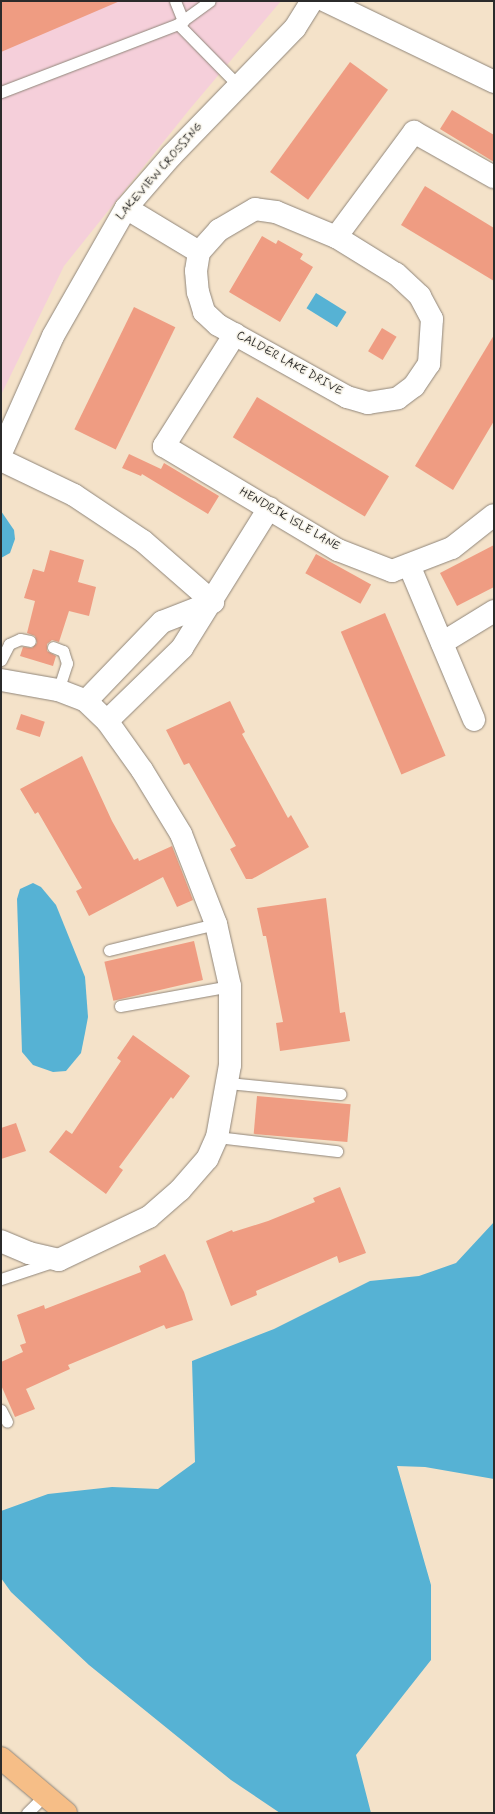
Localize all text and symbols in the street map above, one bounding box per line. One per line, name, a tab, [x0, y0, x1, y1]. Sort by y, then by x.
street label: LAKEVIEW CROSSING	[113, 120, 207, 224]
street label: CALDER LAKE DRIVE	[231, 328, 347, 400]
street label: HENDRIK ISLE LANE	[234, 484, 344, 556]

